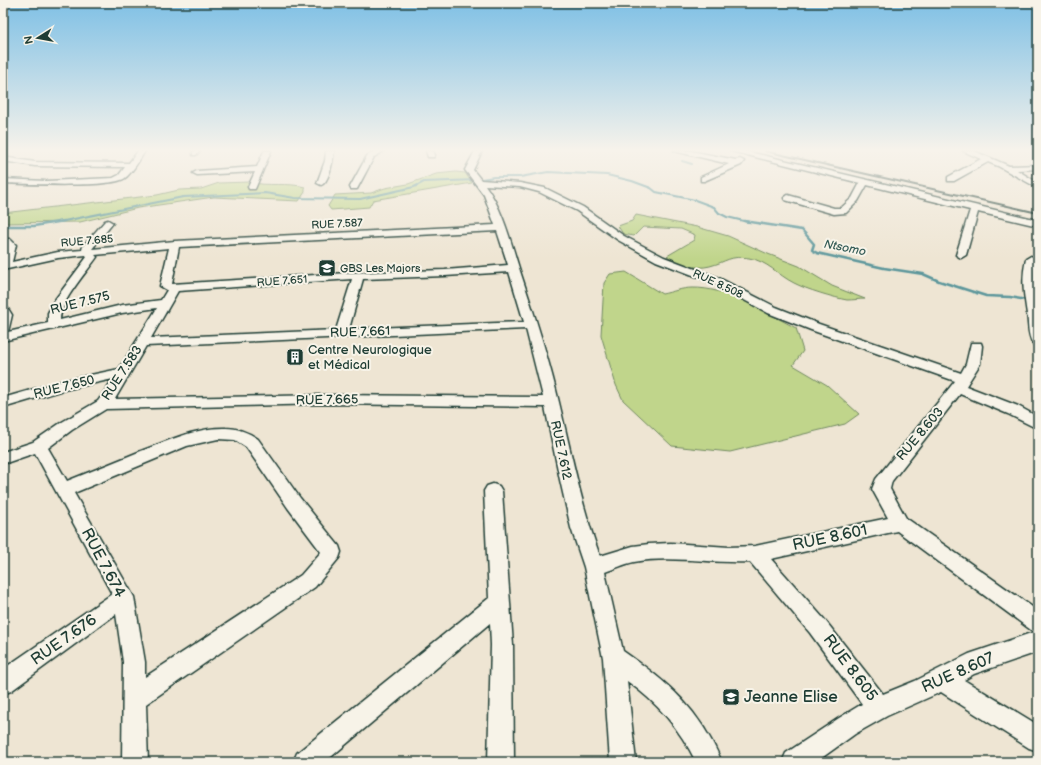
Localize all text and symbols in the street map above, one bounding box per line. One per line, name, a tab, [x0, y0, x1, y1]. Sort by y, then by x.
north arrow	[18, 18, 58, 58]
text: N	[22, 35, 36, 45]
street label: RUE 7.587	[311, 216, 364, 232]
street label: RUE 7.685	[60, 232, 114, 250]
water label: Ntsomo	[823, 237, 867, 259]
school or university icon: GBS Les Majors	[317, 258, 337, 278]
place label: GBS Les Majors	[340, 262, 421, 275]
street label: RUE 8.508	[691, 267, 745, 301]
street label: RUE 7.651	[256, 273, 308, 289]
street label: RUE 7.575	[49, 288, 111, 318]
street label: RUE 7.661	[330, 323, 390, 341]
street label: RUE 7.583	[98, 342, 146, 404]
place label: Centre Neurologique et Médical	[308, 342, 432, 373]
building icon: Centre Neurologique et Médical	[285, 347, 305, 367]
street label: RUE 7.650	[32, 372, 97, 402]
street label: RUE 7.665	[295, 391, 359, 409]
street label: RUE 8.603	[893, 404, 947, 464]
street label: RUE 7.612	[547, 419, 575, 481]
street label: RUE 8.601	[791, 521, 869, 555]
street label: RUE 7.674	[77, 525, 129, 601]
street label: RUE 7.676	[27, 610, 101, 670]
street label: RUE 8.605	[819, 631, 881, 705]
street label: RUE 8.607	[919, 649, 997, 697]
school or university icon: Jeanne Elise	[721, 687, 741, 707]
place label: Jeanne Elise	[744, 688, 838, 707]

